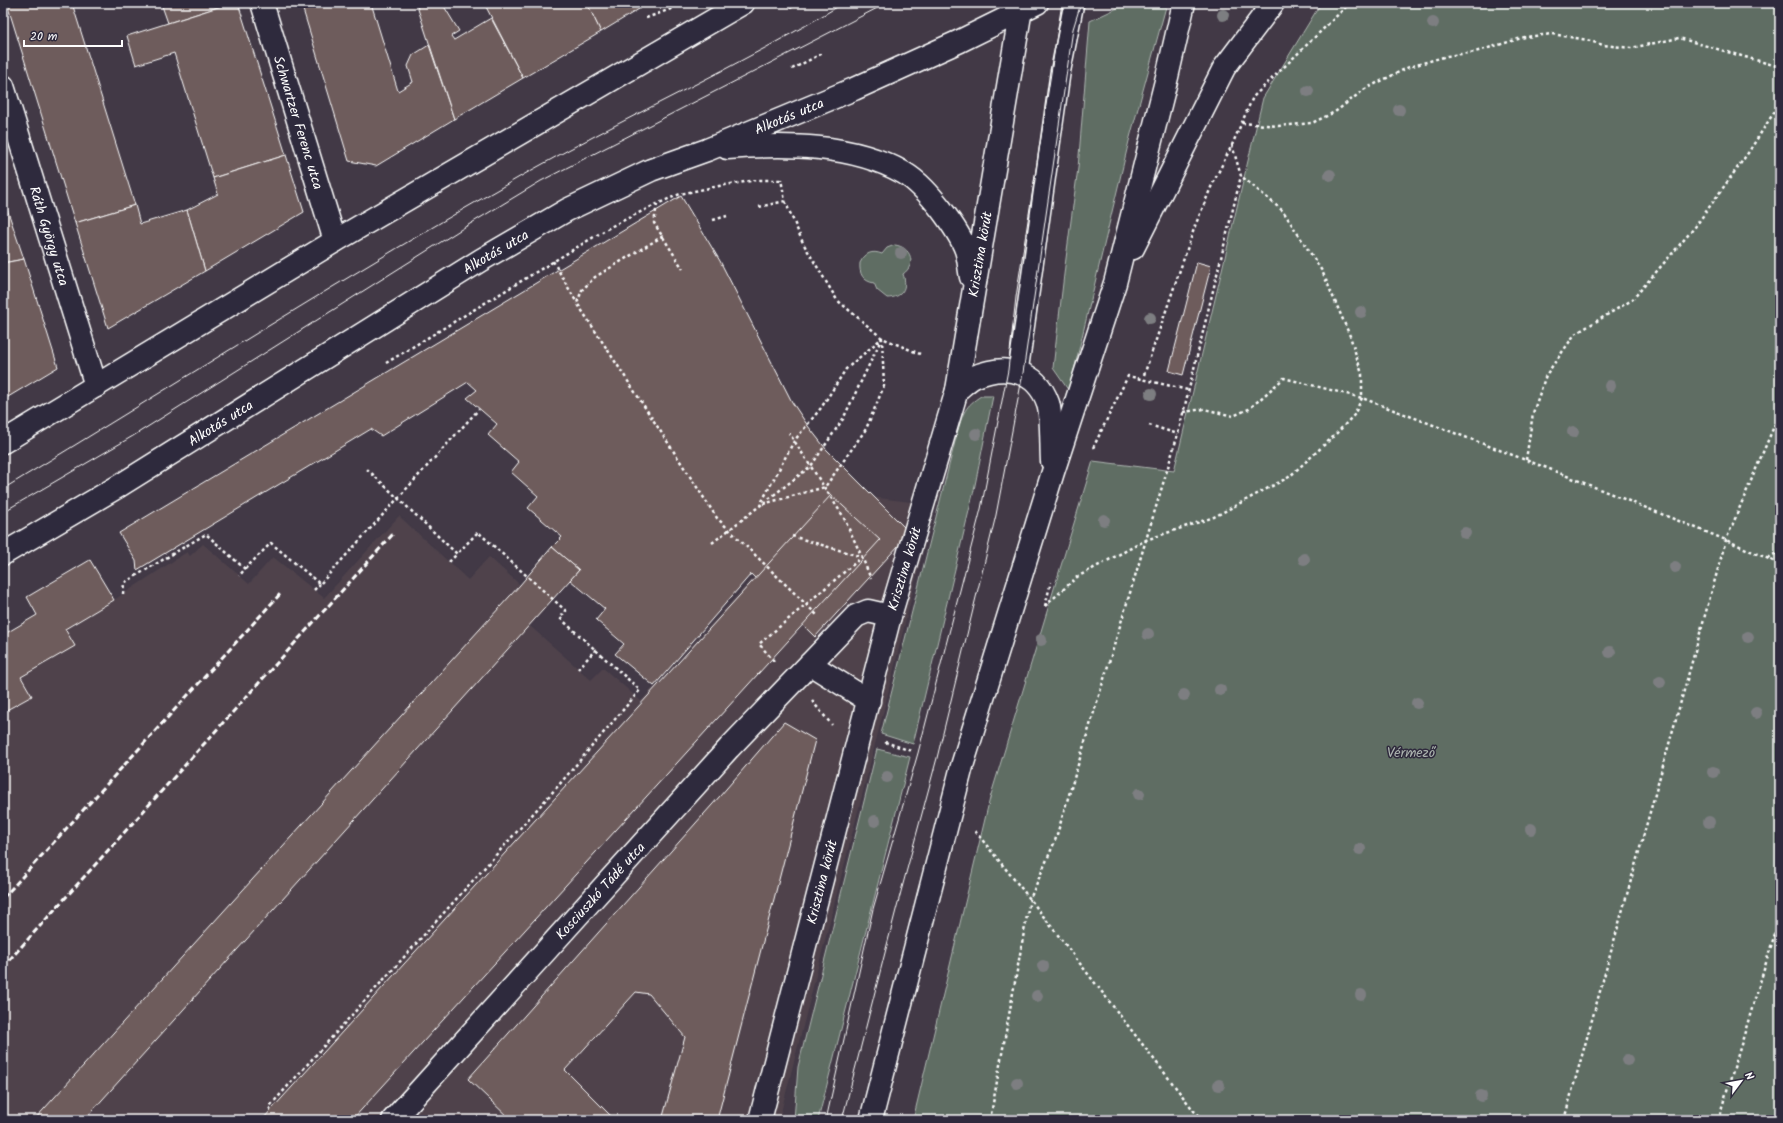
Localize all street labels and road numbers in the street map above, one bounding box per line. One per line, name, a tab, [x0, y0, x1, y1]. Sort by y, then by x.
street label: Schwartzer Ferenc utca	[267, 53, 329, 192]
street label: Alkotás utca	[751, 93, 828, 141]
street label: Ráth György utca	[23, 184, 74, 289]
street label: Krisztina körút	[963, 209, 999, 299]
street label: Alkotás utca	[459, 224, 533, 281]
street label: Alkotás utca	[184, 395, 258, 452]
street label: Krisztina körút	[882, 524, 928, 613]
street label: Kosciuszkó Tádé utca	[551, 837, 651, 945]
street label: Krisztina körút	[801, 837, 844, 927]

